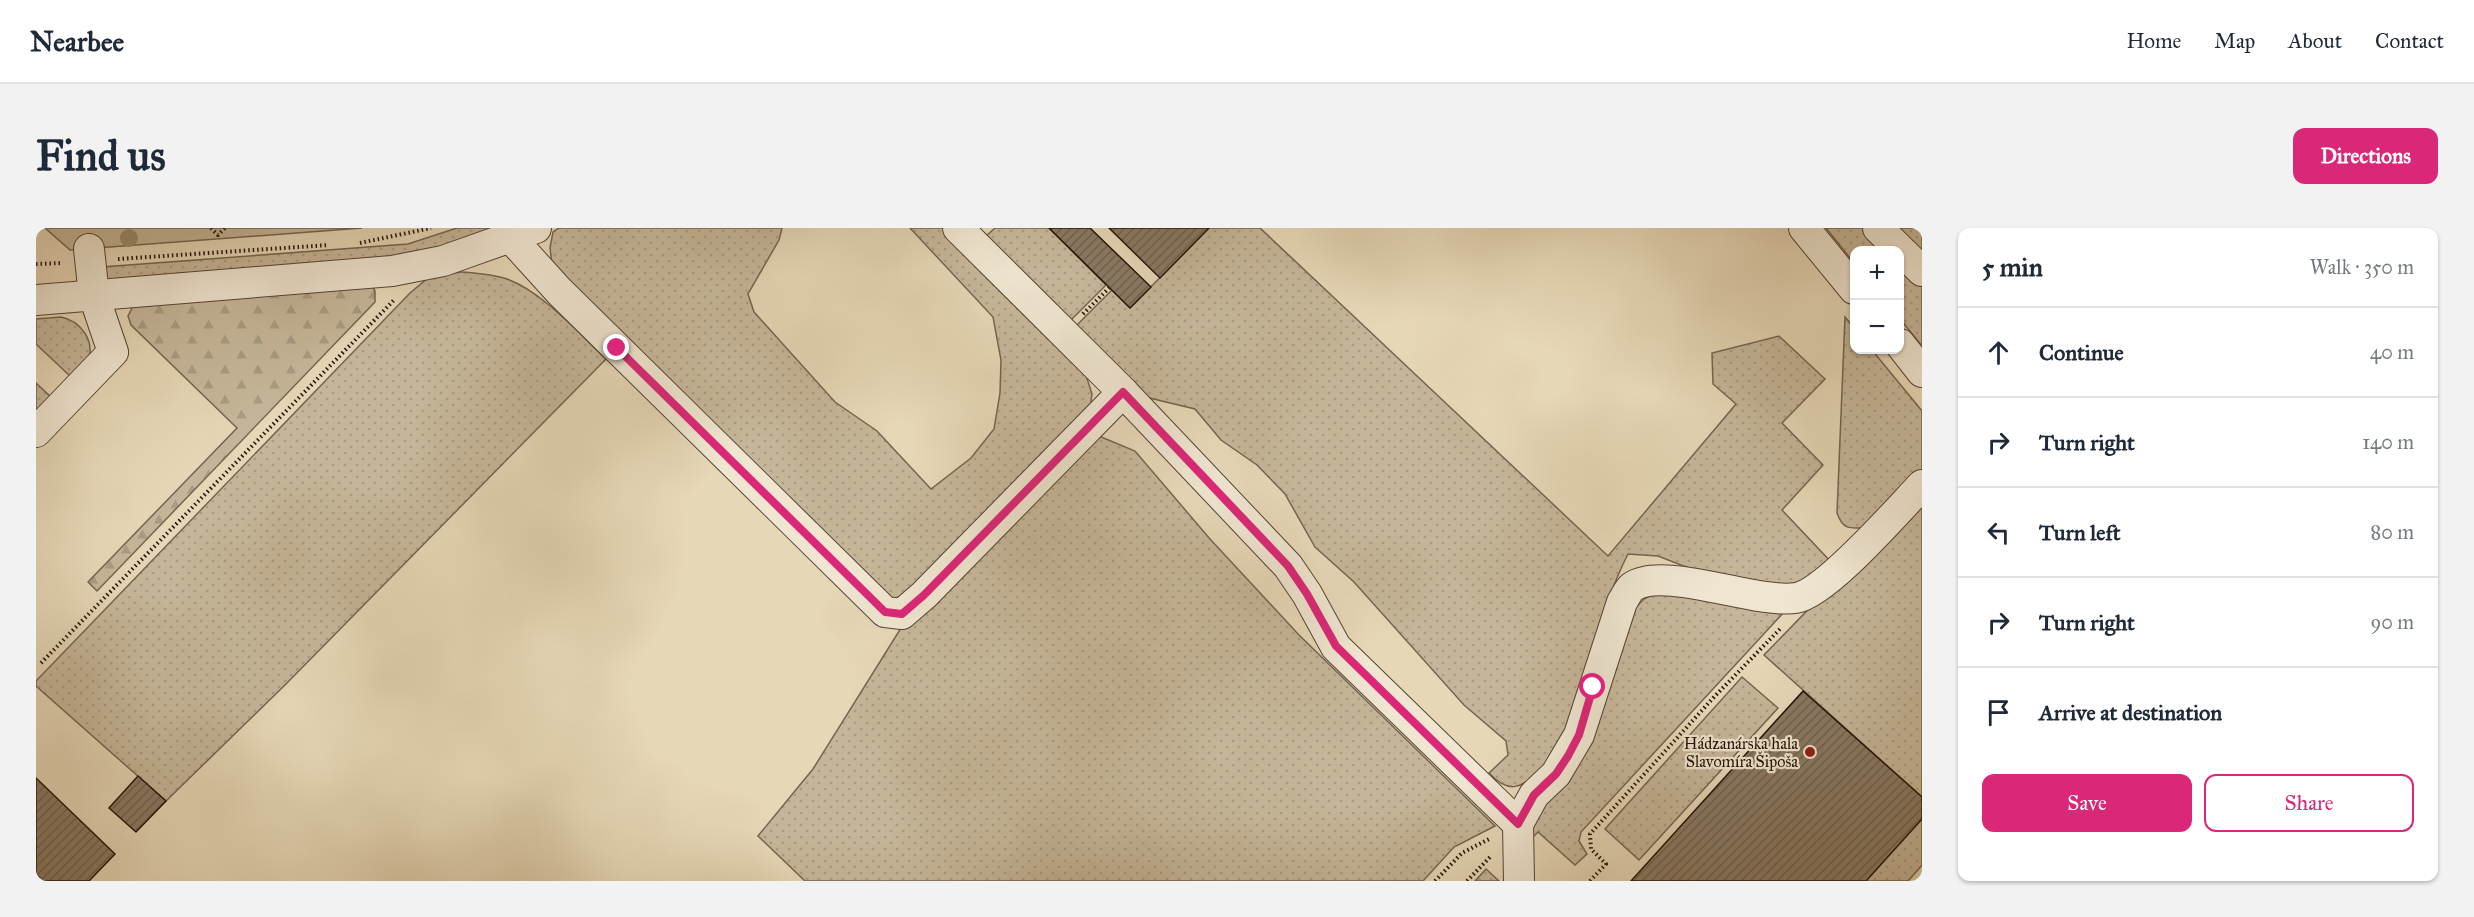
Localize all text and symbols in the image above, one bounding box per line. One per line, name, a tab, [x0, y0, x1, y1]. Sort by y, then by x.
text: Nearbee	[30, 24, 124, 59]
text: Home	[2126, 28, 2181, 54]
text: Map	[2214, 28, 2255, 54]
text: About	[2288, 28, 2342, 54]
text: Contact	[2375, 28, 2444, 54]
button: Directions	[2293, 128, 2438, 184]
text: Find us	[36, 130, 166, 182]
map controls	[1850, 246, 1904, 354]
button: +	[1850, 246, 1904, 300]
text: 5 min	[1982, 251, 2043, 283]
text: Walk · 350 m	[2310, 255, 2414, 279]
button: −	[1850, 300, 1904, 354]
route end	[603, 334, 629, 360]
icon: ahead	[1982, 336, 2015, 369]
text: Continue	[2039, 339, 2124, 366]
text: 40 m	[2370, 340, 2414, 364]
icon: right	[1982, 426, 2015, 459]
text: Turn right	[2039, 429, 2135, 456]
text: 140 m	[2362, 430, 2414, 454]
icon: left	[1982, 516, 2015, 549]
text: Turn left	[2039, 519, 2121, 546]
text: 80 m	[2371, 520, 2414, 544]
icon: right	[1982, 606, 2015, 639]
text: Turn right	[2039, 609, 2135, 636]
text: 90 m	[2371, 610, 2414, 634]
route start	[1579, 673, 1605, 699]
icon: arrive	[1982, 696, 2015, 729]
text: Arrive at destination	[2039, 699, 2222, 726]
place label: Hádzanárska hala Slavomíra Šipoša	[1684, 734, 1798, 771]
marker: Hádzanárska hala Slavomíra Šipoša	[1803, 745, 1817, 759]
button: Save	[1982, 774, 2192, 832]
button: Share	[2204, 774, 2414, 832]

